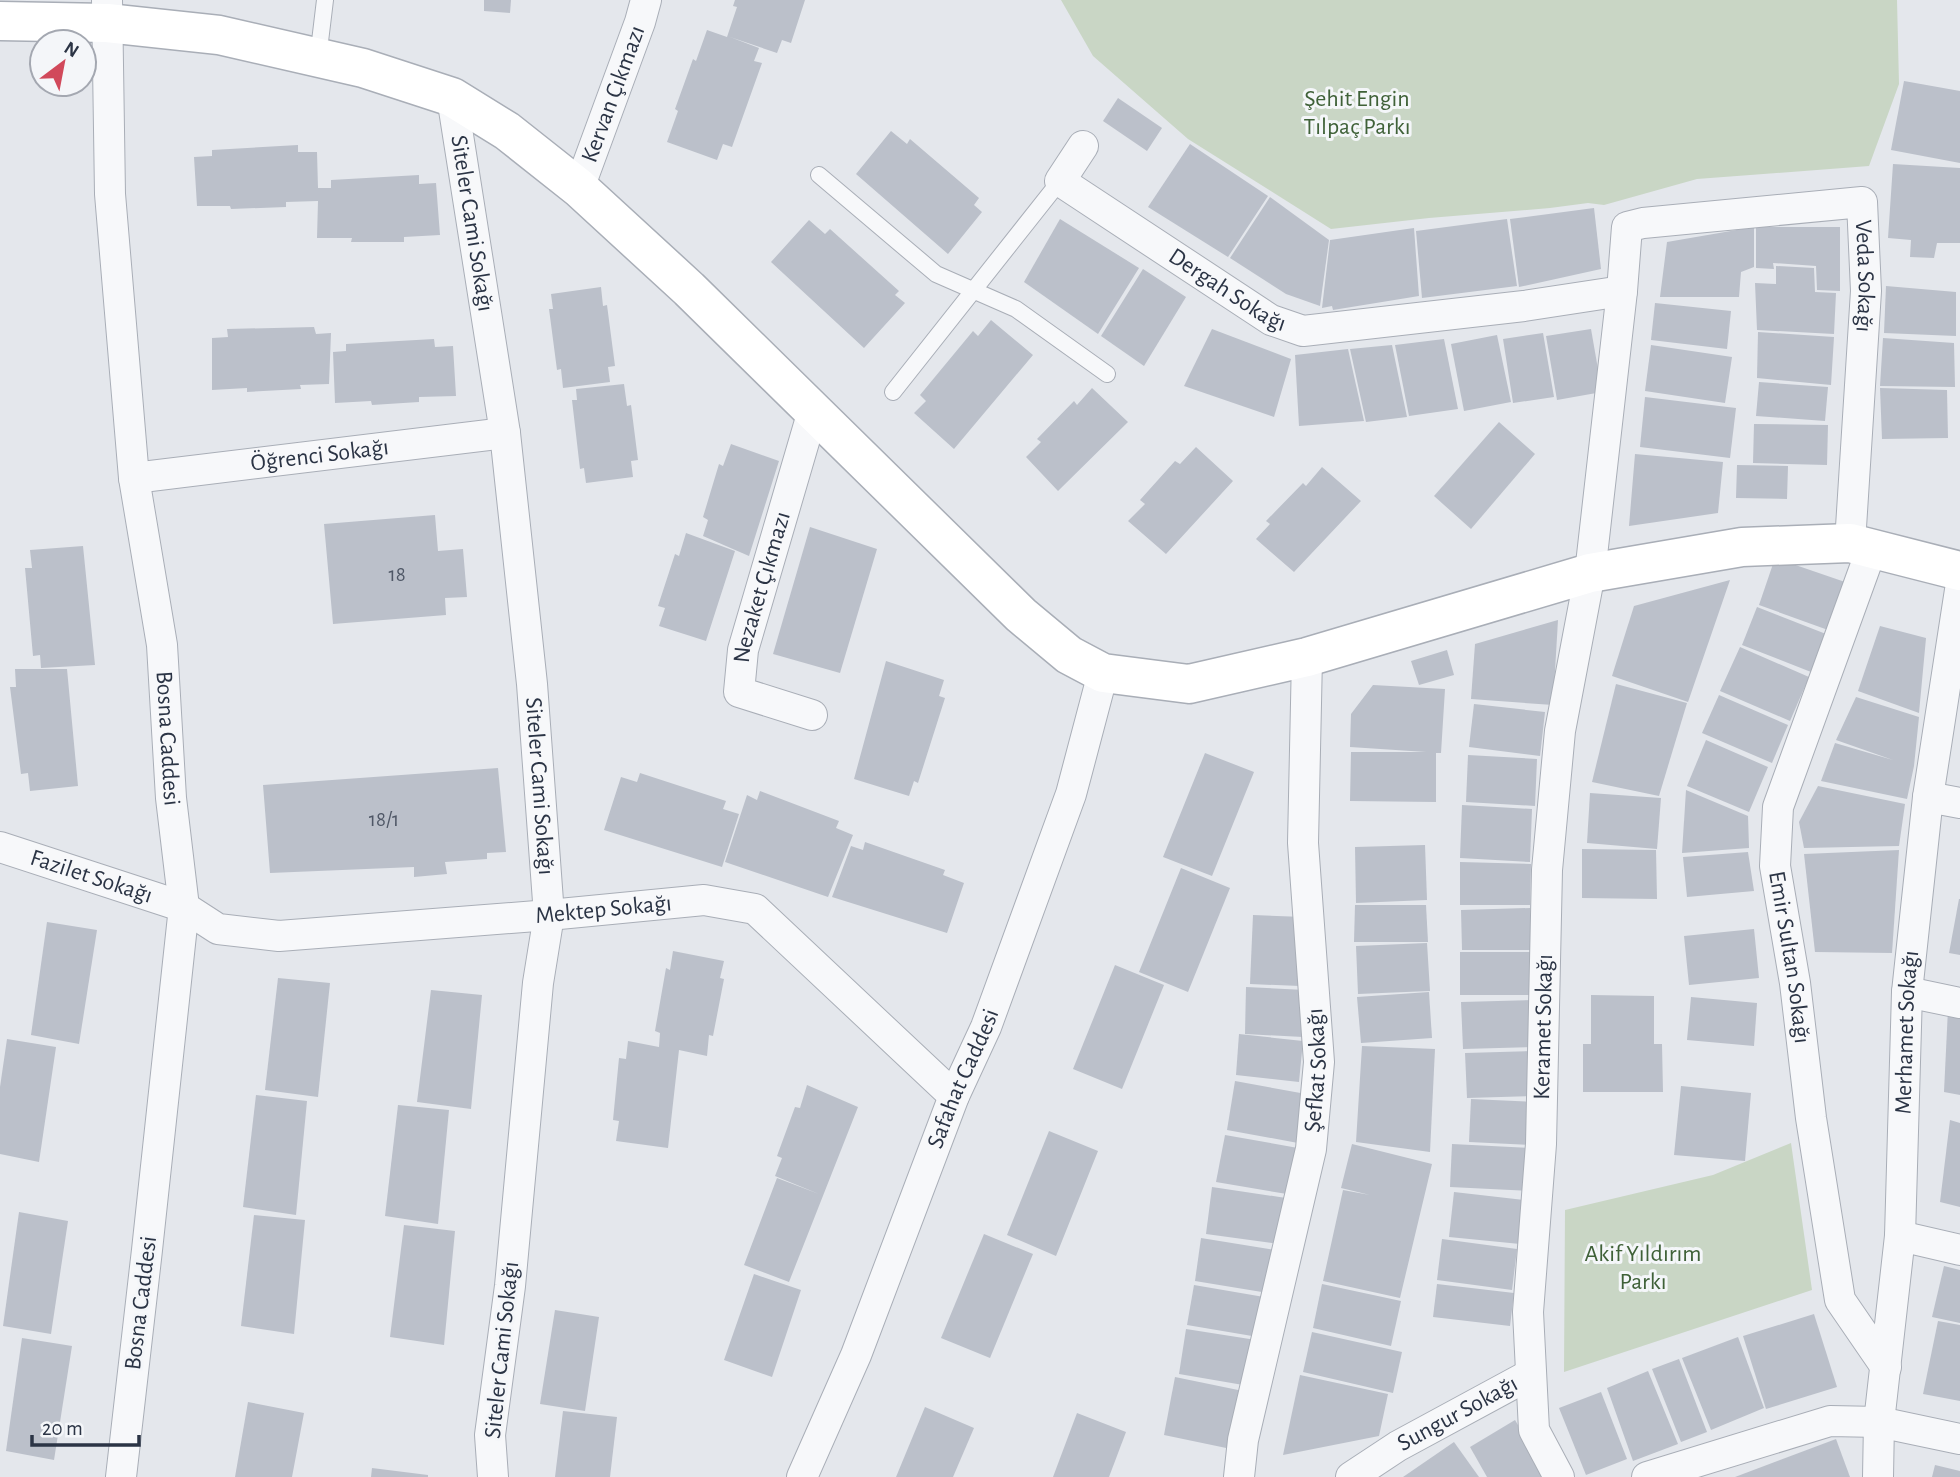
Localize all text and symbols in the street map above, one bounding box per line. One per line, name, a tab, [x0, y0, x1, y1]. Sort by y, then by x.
street label: Kervan Çıkmazı	[577, 22, 650, 166]
north arrow	[28, 28, 98, 98]
text: N	[61, 38, 82, 61]
park label: Şehit Engin Tılpaç Parkı	[1303, 87, 1411, 139]
street label: Siteler Cami Sokağı	[446, 133, 498, 313]
street label: Veda Sokağı	[1851, 219, 1878, 333]
street label: Dergah Sokağı	[1164, 244, 1289, 336]
street label: Öğrenci Sokağı	[249, 435, 390, 476]
street label: Nezaket Çıkmazı	[730, 509, 795, 664]
house number: 18	[388, 564, 406, 585]
street label: Bosna Caddesi	[152, 670, 184, 807]
street label: Siteler Cami Sokağı	[521, 696, 558, 876]
house number: 18/1	[369, 809, 399, 830]
street label: Fazilet Sokağı	[27, 846, 155, 908]
street label: Emir Sultan Sokağı	[1764, 869, 1814, 1045]
street label: Mektep Sokağı	[534, 891, 673, 928]
street label: Merhamet Sokağı	[1891, 949, 1923, 1115]
street label: Keramet Sokağı	[1530, 954, 1557, 1100]
street label: Safahat Caddesi	[923, 1006, 1004, 1152]
street label: Şefkat Sokağı	[1301, 1007, 1331, 1134]
street label: Bosna Caddesi	[121, 1235, 161, 1371]
park label: Akif Yıldırım Parkı	[1584, 1242, 1702, 1294]
street label: Siteler Cami Sokağı	[481, 1260, 523, 1440]
street label: Sungur Sokağı	[1393, 1372, 1522, 1456]
scale bar	[32, 1404, 138, 1448]
text: 20 m	[42, 1418, 83, 1439]

